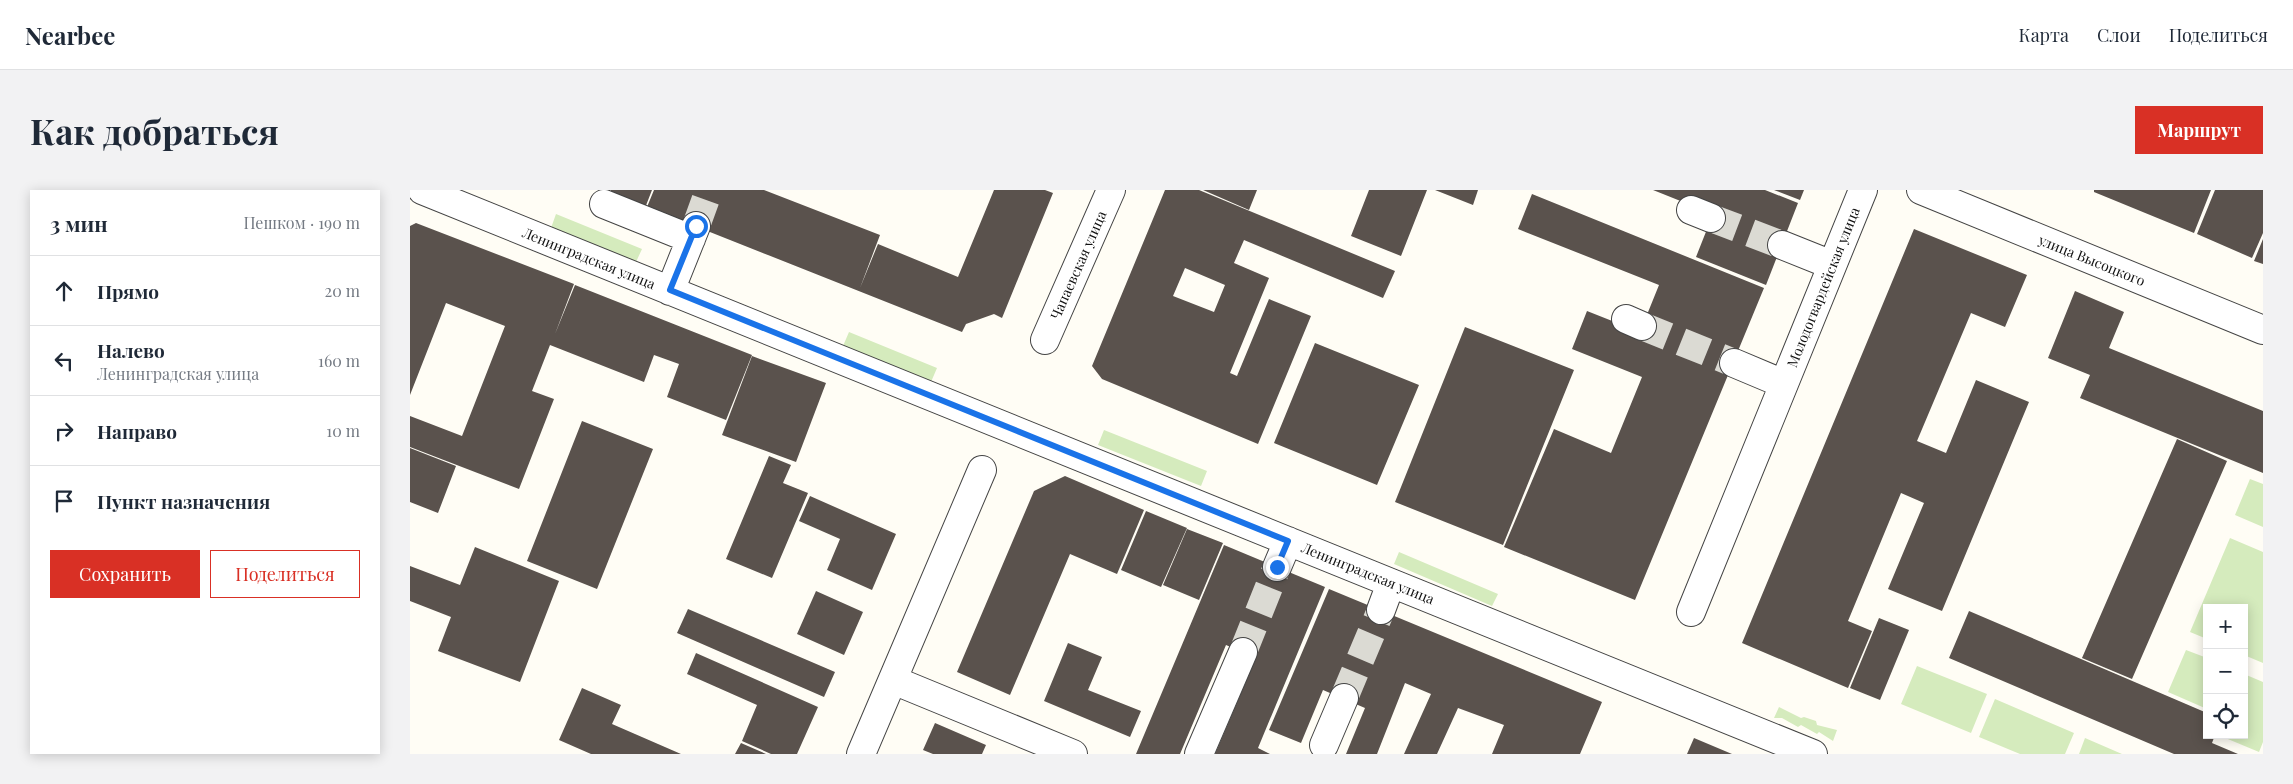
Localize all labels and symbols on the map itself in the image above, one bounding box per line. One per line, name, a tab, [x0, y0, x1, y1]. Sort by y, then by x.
street label: Молодогвардейская улица	[1782, 204, 1864, 370]
street label: Чапаевская улица	[1045, 208, 1111, 322]
route start	[685, 215, 708, 238]
street label: Ленинградская улица	[519, 222, 658, 293]
street label: улица Высоцкого	[2035, 230, 2148, 290]
street label: Ленинградская улица	[1298, 537, 1437, 608]
route end	[1266, 556, 1289, 579]

